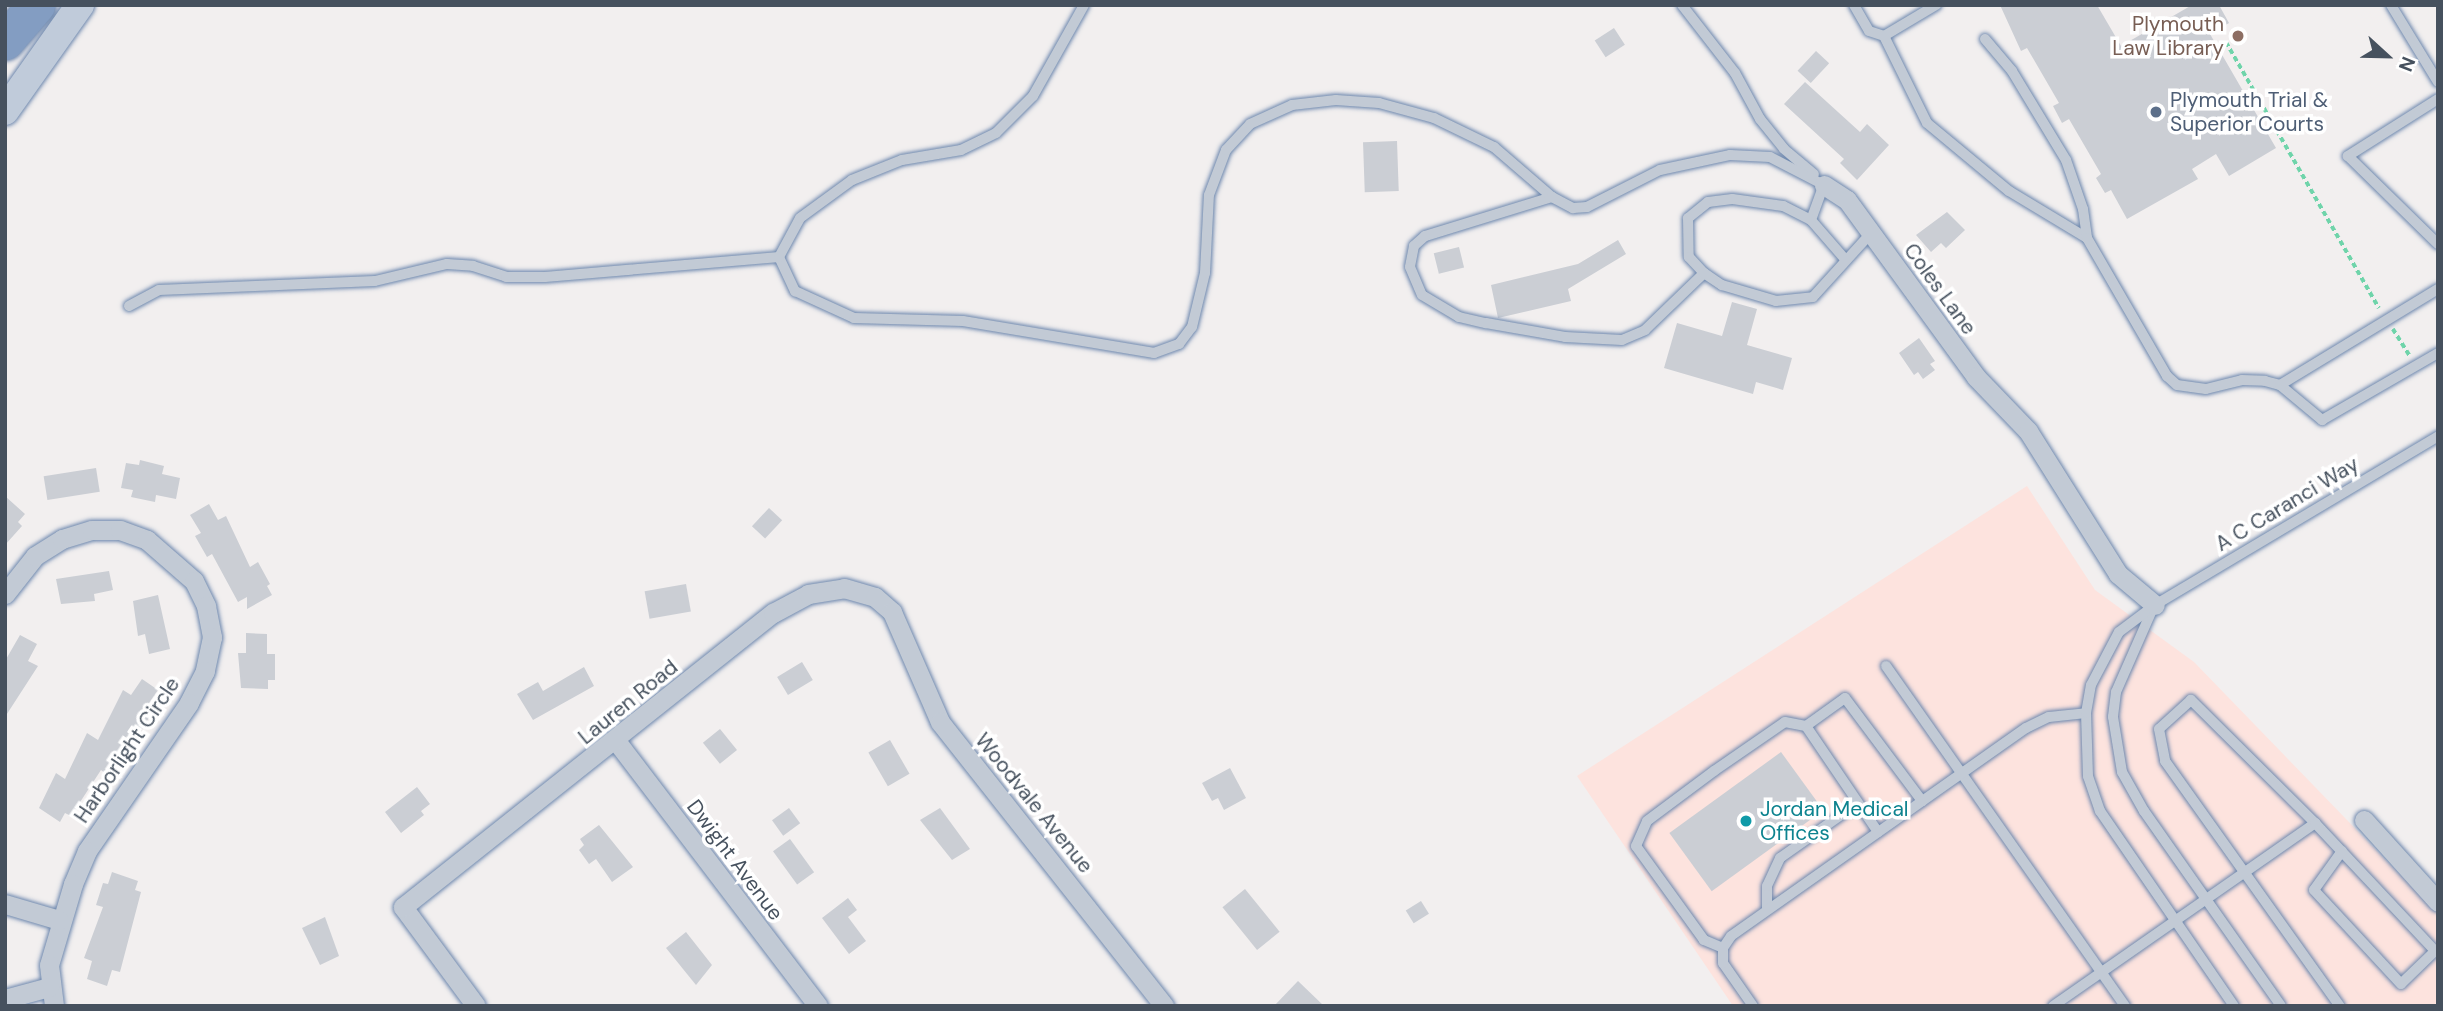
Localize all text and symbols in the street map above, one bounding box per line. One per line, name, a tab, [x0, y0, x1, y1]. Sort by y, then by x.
place label: Plymouth Law Library	[2112, 11, 2224, 61]
north arrow	[2352, 21, 2422, 91]
marker: Plymouth Law Library	[2230, 28, 2246, 44]
text: N	[2393, 53, 2421, 75]
place label: Plymouth Trial & Superior Courts	[2170, 87, 2328, 137]
marker: Plymouth Trial & Superior Courts	[2148, 104, 2164, 120]
street label: Coles Lane	[1898, 238, 1982, 340]
street label: A C Caranci Way	[2211, 451, 2363, 557]
street label: Lauren Road	[573, 654, 683, 750]
street label: Harborlight Circle	[69, 672, 185, 828]
street label: Woodvale Avenue	[970, 728, 1098, 878]
street label: Dwight Avenue	[681, 795, 789, 925]
place label: Jordan Medical Offices	[1760, 796, 1908, 846]
marker: Jordan Medical Offices	[1738, 813, 1754, 829]

